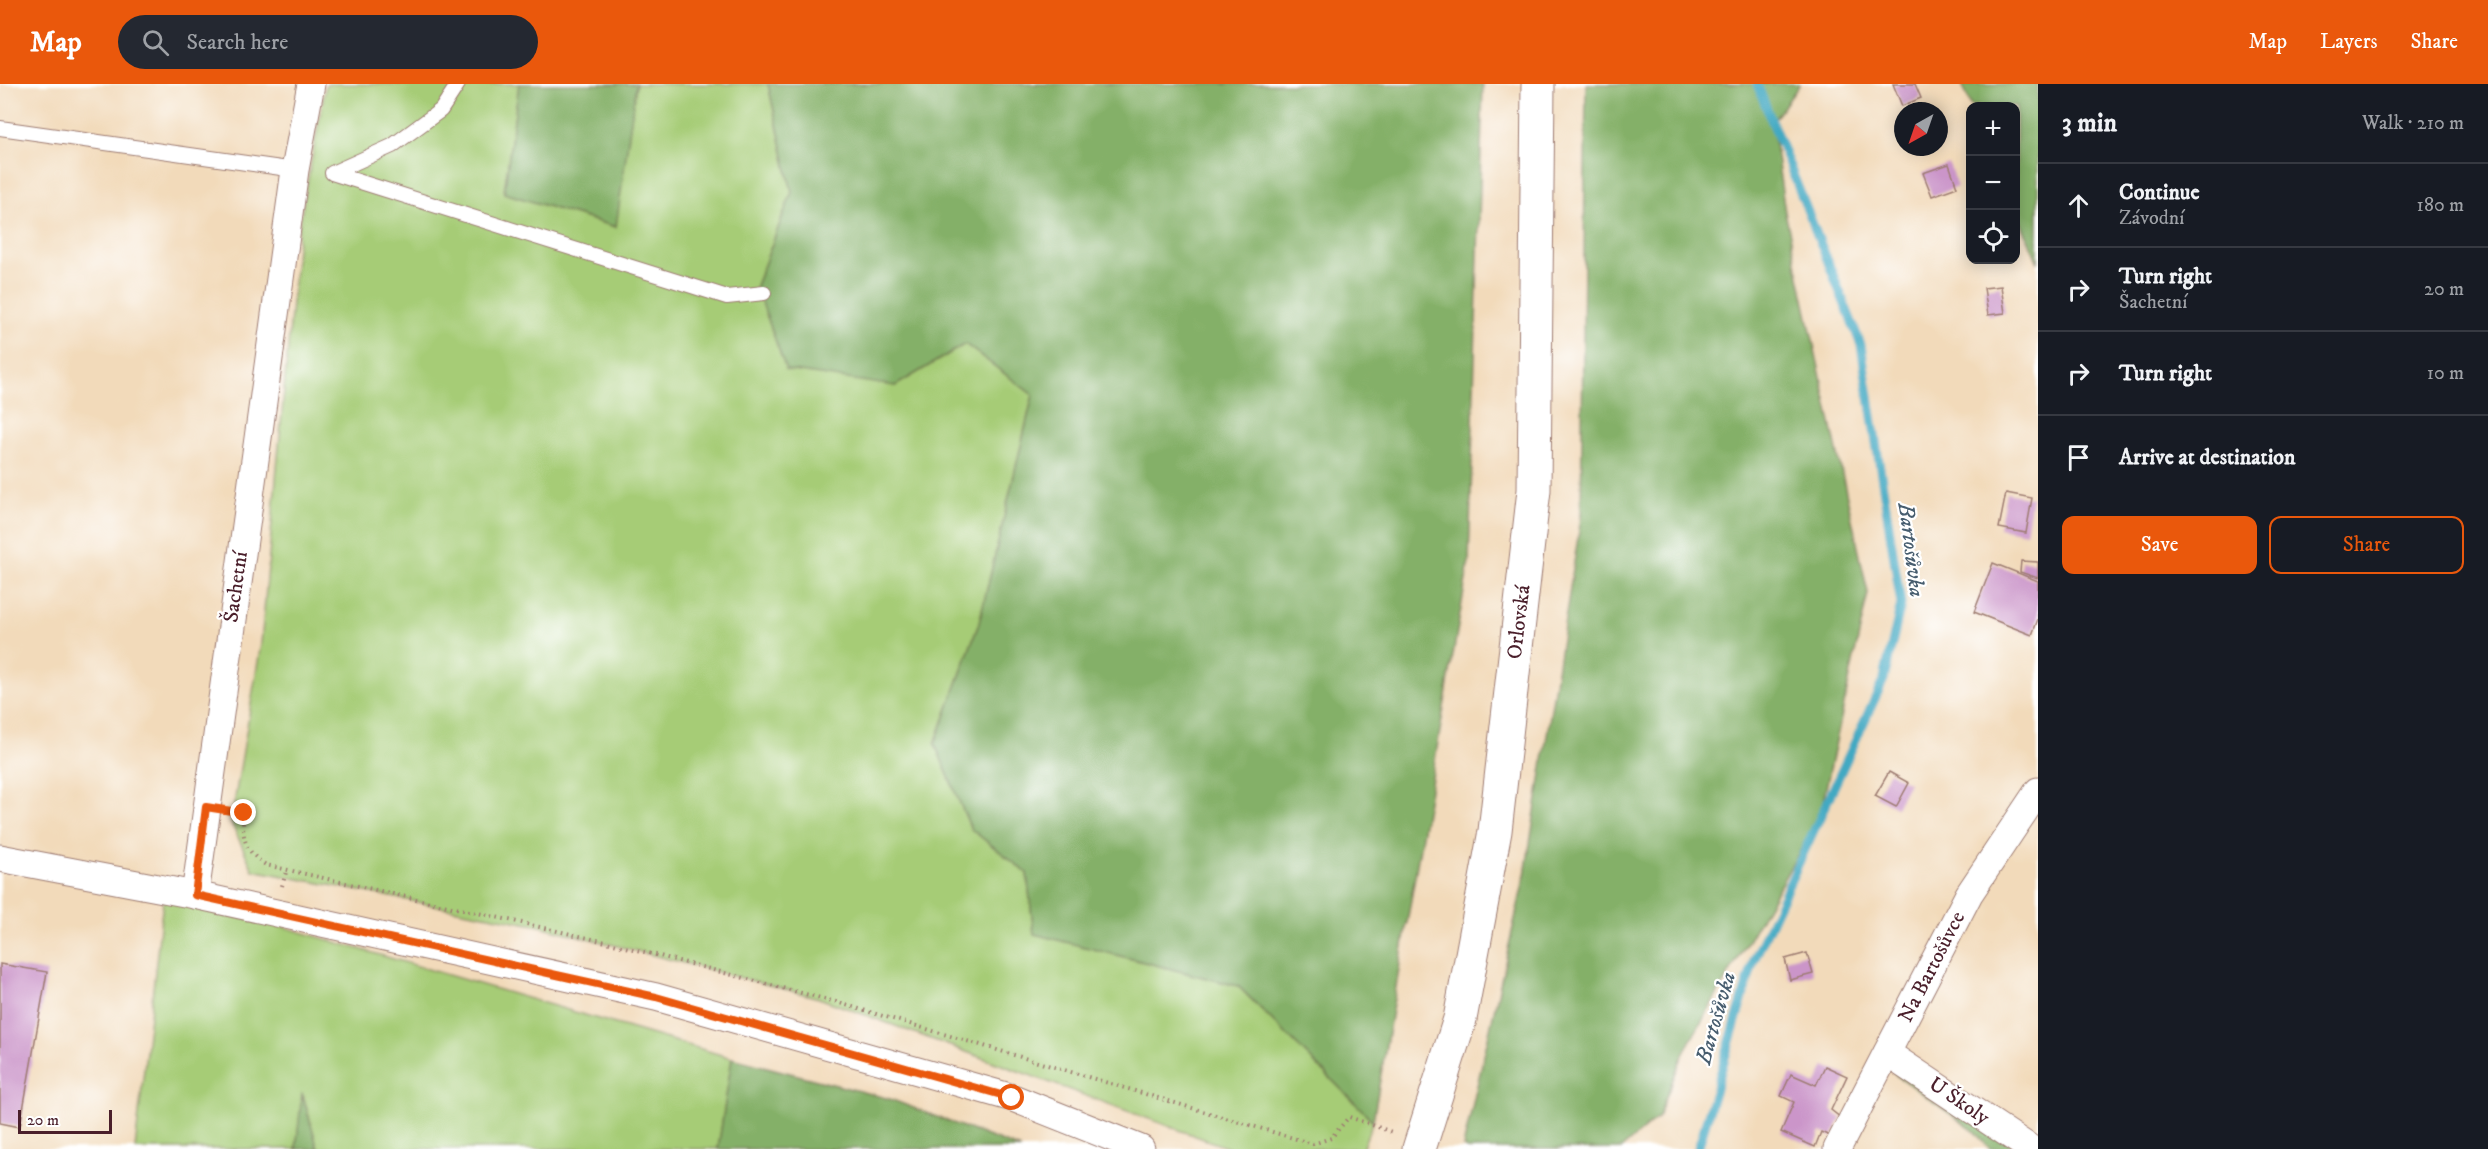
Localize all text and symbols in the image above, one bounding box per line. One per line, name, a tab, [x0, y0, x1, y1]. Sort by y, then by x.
search box	[118, 15, 538, 69]
text: Map	[30, 25, 82, 60]
icon: search	[139, 26, 172, 59]
text: Search here	[187, 29, 288, 56]
text: Map	[2248, 29, 2287, 55]
text: Layers	[2320, 29, 2378, 55]
text: Share	[2411, 29, 2458, 55]
north arrow	[1894, 102, 1948, 156]
map controls	[1966, 102, 2020, 264]
button: +	[1966, 102, 2020, 156]
text: 3 min	[2062, 107, 2117, 140]
text: Walk · 210 m	[2362, 111, 2464, 136]
button: −	[1966, 156, 2020, 210]
text: Continue	[2119, 179, 2200, 206]
icon: ahead	[2062, 189, 2095, 222]
text: 180 m	[2417, 193, 2464, 218]
text: Závodní	[2119, 206, 2184, 231]
button: locate	[1966, 210, 2020, 264]
text: Turn right	[2119, 263, 2212, 290]
icon: right	[2062, 273, 2095, 306]
text: 20 m	[2424, 277, 2464, 302]
text: Šachetní	[2119, 290, 2187, 315]
icon: right	[2062, 357, 2095, 390]
text: Turn right	[2119, 360, 2212, 387]
text: 10 m	[2427, 361, 2464, 386]
icon: arrive	[2062, 441, 2095, 474]
text: Arrive at destination	[2119, 444, 2296, 471]
water label: Bartošůvka	[1892, 500, 1930, 599]
button: Save	[2062, 516, 2257, 574]
button: Share	[2269, 516, 2464, 574]
street label: Šachetní	[216, 548, 254, 624]
street label: Orlovská	[1502, 583, 1536, 661]
route end	[230, 799, 256, 825]
street label: Na Bartošůvce	[1893, 907, 1971, 1027]
water label: Bartošůvka	[1690, 969, 1742, 1068]
street label: U Školy	[1923, 1070, 1996, 1131]
route start	[998, 1084, 1024, 1110]
scale bar	[18, 1107, 112, 1134]
text: 20 m	[27, 1110, 59, 1130]

